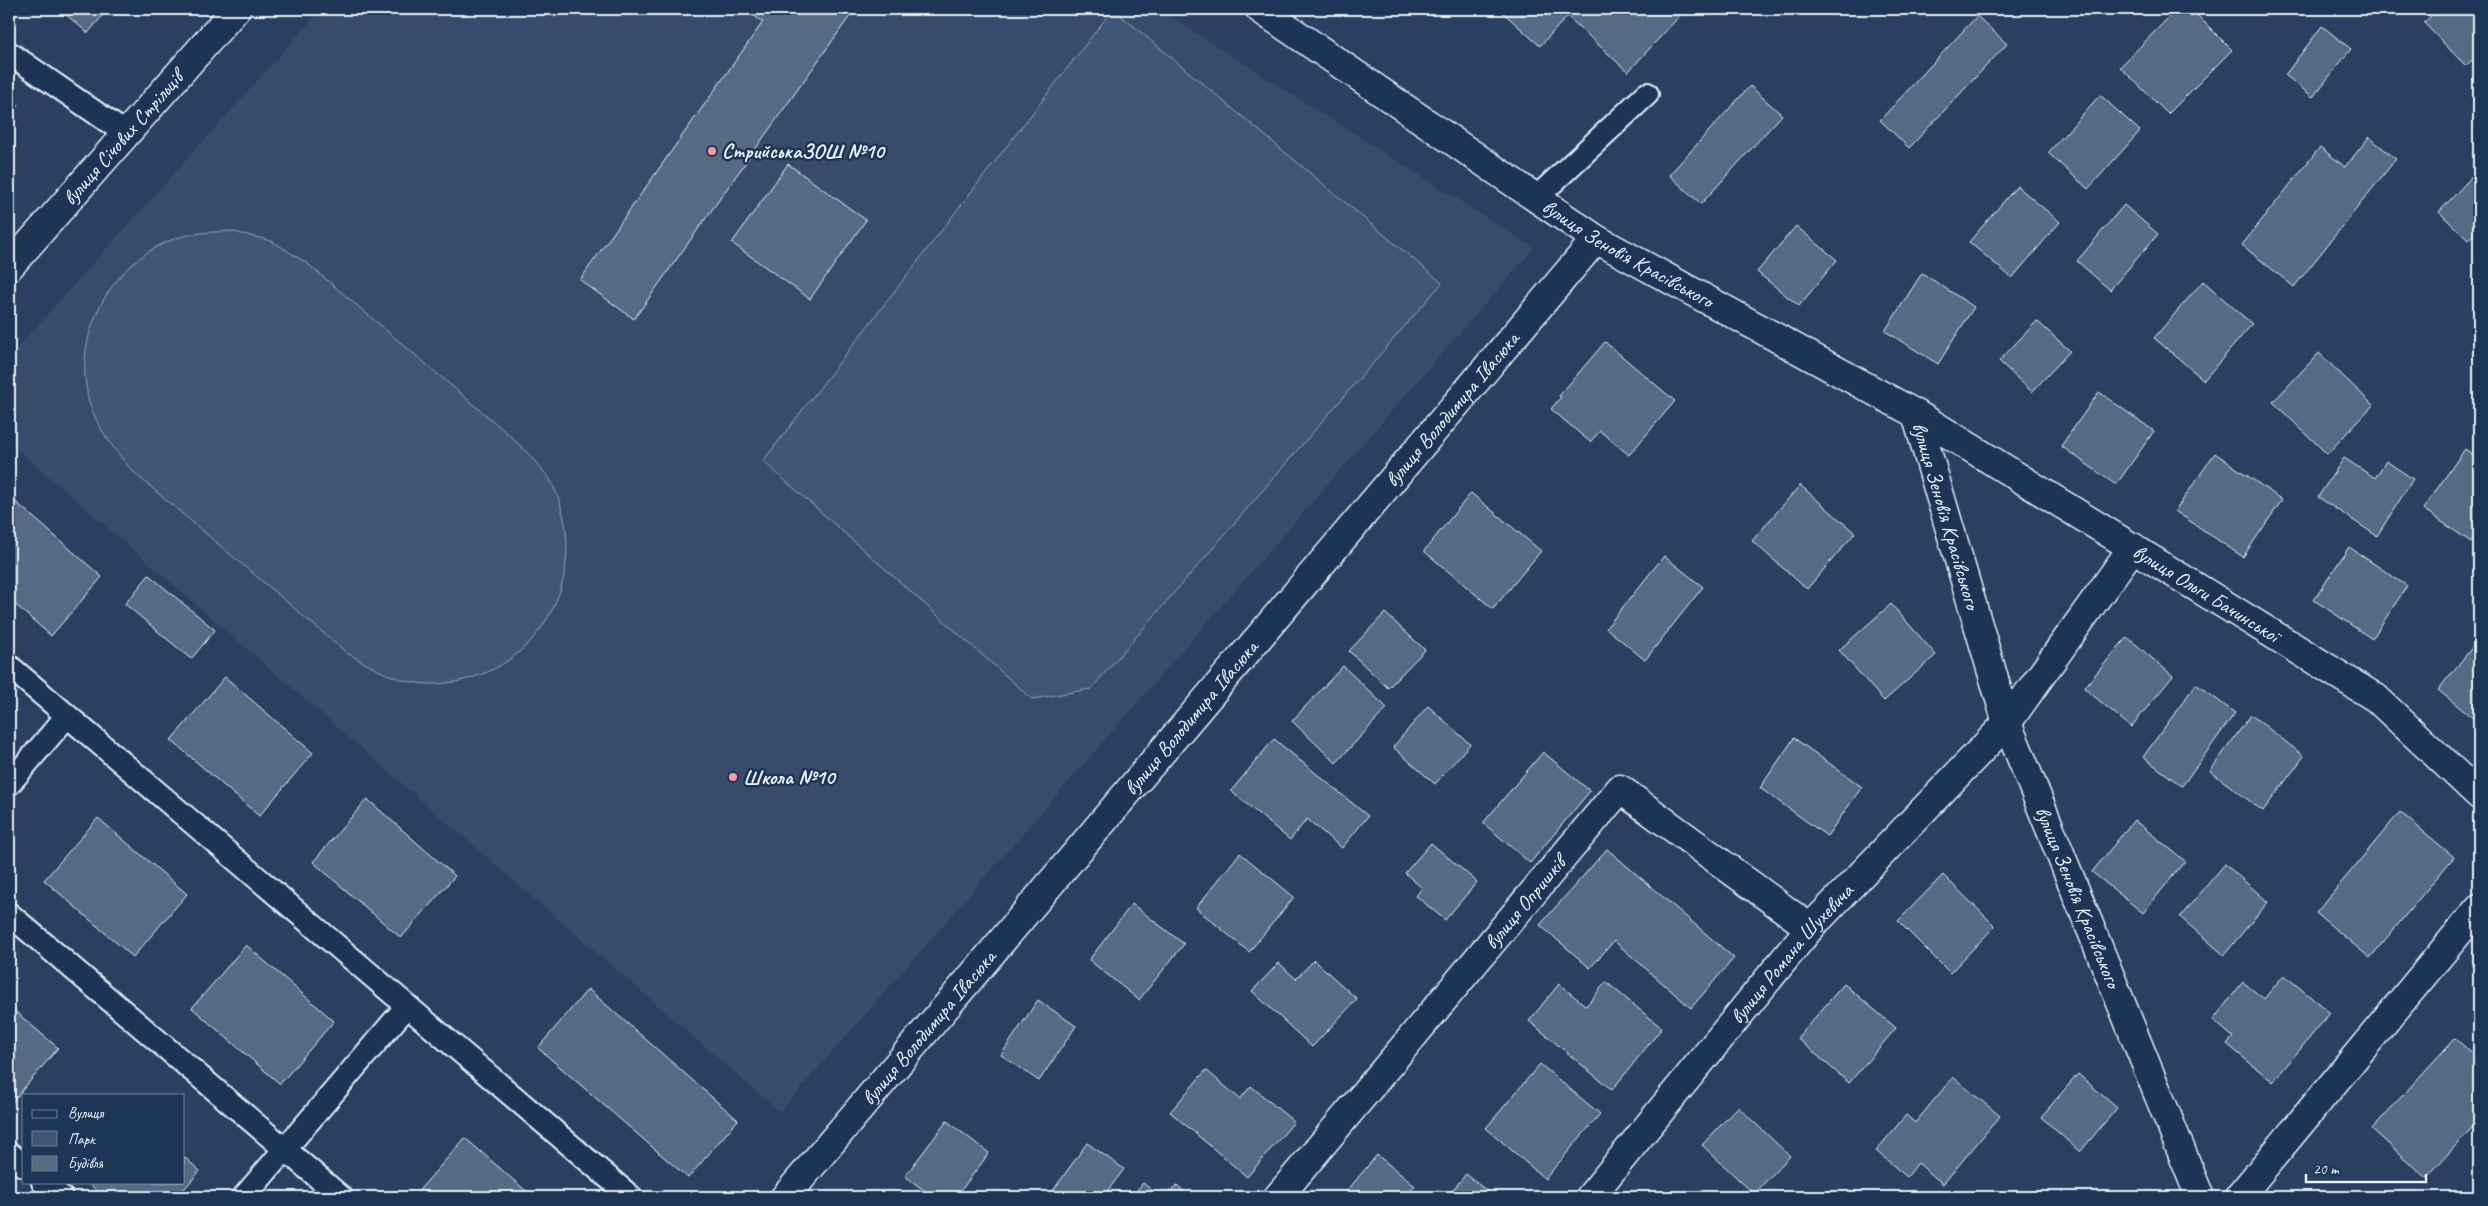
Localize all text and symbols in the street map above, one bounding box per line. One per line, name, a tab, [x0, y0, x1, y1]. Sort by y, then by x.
street label: вулиця Січових Стрільців	[57, 62, 192, 210]
place label: СтрийськаЗОШ №10	[722, 138, 886, 164]
marker: СтрийськаЗОШ №10	[706, 145, 718, 157]
street label: вулиця Зеновія Красівського	[1537, 193, 1720, 315]
street label: вулиця Володимира Івасюка	[1379, 325, 1526, 492]
street label: вулиця Зеновія Красівського	[1906, 419, 1987, 615]
street label: вулиця Ольги Бачинської	[2128, 538, 2288, 650]
street label: вулиця Володимира Івасюка	[1118, 633, 1265, 800]
place label: Школа №10	[743, 764, 837, 790]
marker: Школа №10	[727, 771, 739, 783]
street label: вулиця Зеновія Красівського	[2029, 802, 2127, 994]
street label: вулиця Опришків	[1478, 847, 1574, 955]
street label: вулиця Романа Шухевича	[1724, 877, 1860, 1029]
street label: вулиця Володимира Івасюка	[856, 943, 1003, 1110]
legend	[22, 1094, 185, 1184]
text: Вулиця	[68, 1104, 105, 1123]
text: Парк	[68, 1130, 96, 1149]
scale bar	[2306, 1151, 2426, 1183]
text: Будівля	[68, 1154, 103, 1173]
text: 20 m	[2313, 1160, 2340, 1179]

